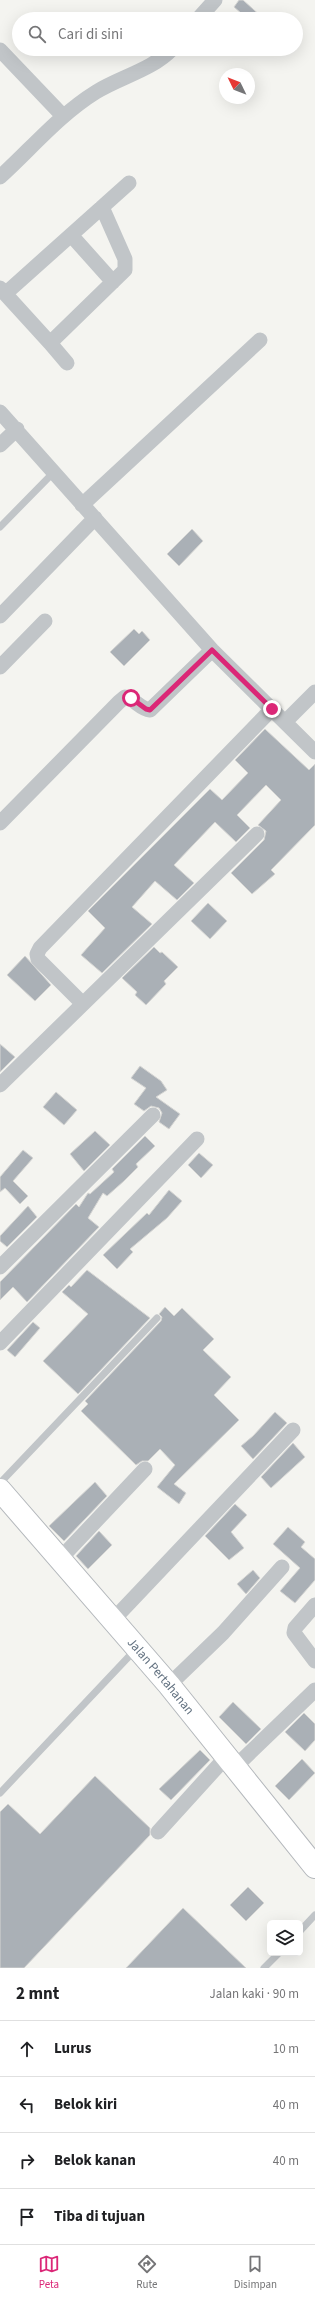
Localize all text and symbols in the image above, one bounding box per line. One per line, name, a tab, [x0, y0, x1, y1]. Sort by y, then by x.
search box	[12, 12, 303, 56]
icon: search	[26, 23, 48, 45]
text: Cari di sini	[58, 24, 123, 45]
north arrow	[219, 68, 255, 104]
route start	[122, 689, 140, 707]
route end	[263, 700, 281, 718]
street label: Jalan Pertahanan	[123, 1634, 198, 1719]
map controls	[267, 1920, 303, 1956]
button: layers	[267, 1920, 303, 1956]
text: 2 mnt	[16, 1982, 59, 2006]
text: Jalan kaki · 90 m	[209, 1985, 299, 2003]
icon: ahead	[16, 2038, 38, 2060]
text: Lurus	[54, 2038, 91, 2059]
text: 10 m	[273, 2040, 299, 2058]
icon: left	[16, 2094, 38, 2116]
text: Belok kiri	[54, 2094, 117, 2115]
text: 40 m	[273, 2096, 299, 2114]
icon: right	[16, 2150, 38, 2172]
text: Belok kanan	[54, 2150, 136, 2171]
text: 40 m	[273, 2152, 299, 2170]
icon: arrive	[16, 2206, 38, 2228]
text: Tiba di tujuan	[54, 2206, 145, 2227]
tab: Peta	[38, 2253, 60, 2292]
tab: Rute	[136, 2253, 158, 2292]
tab: Disimpan	[234, 2253, 277, 2292]

